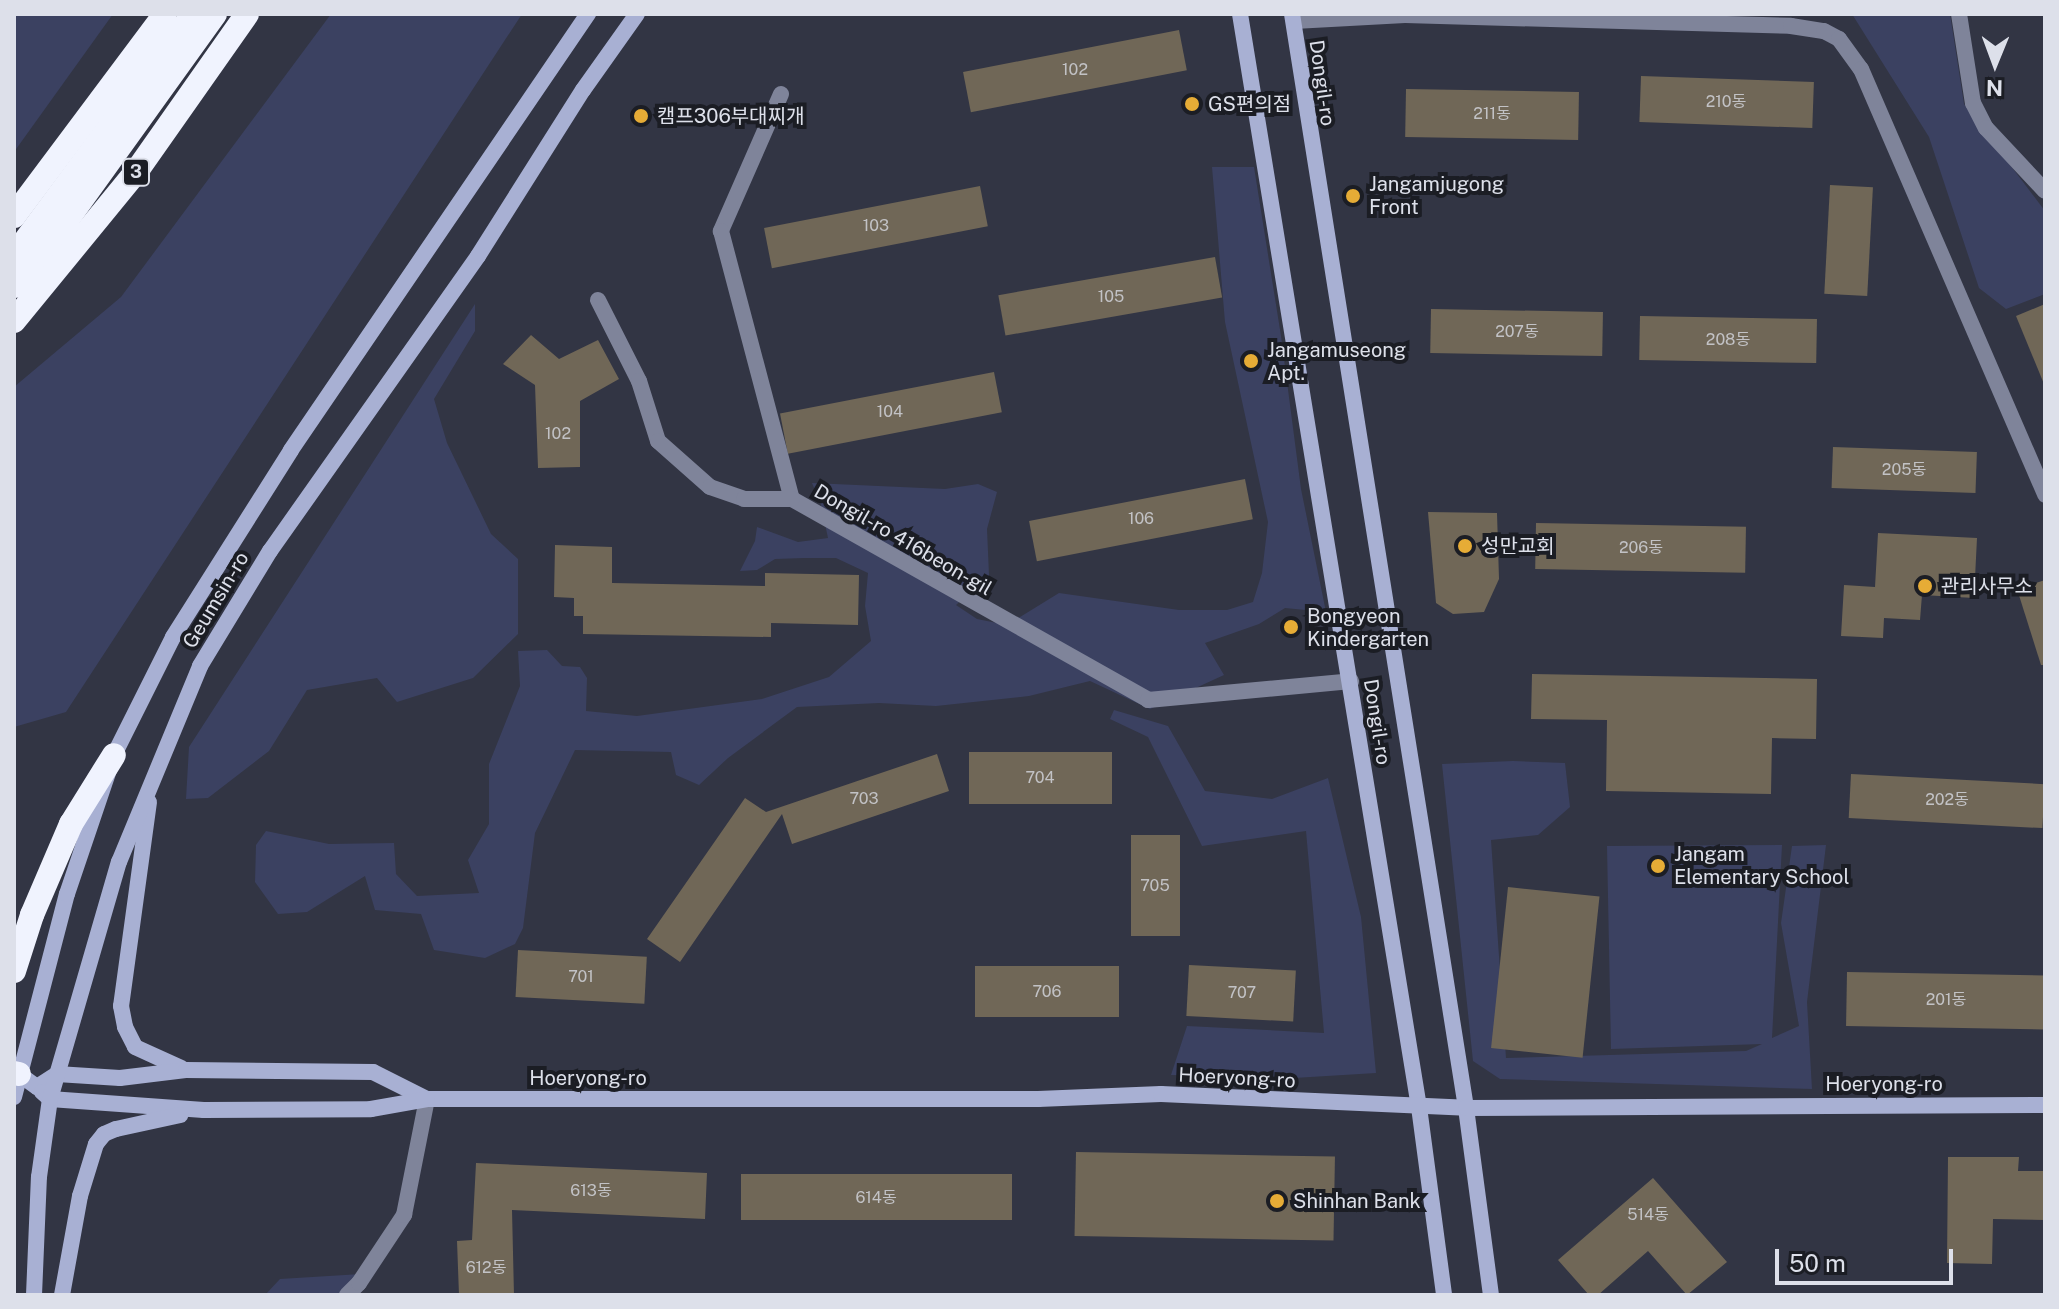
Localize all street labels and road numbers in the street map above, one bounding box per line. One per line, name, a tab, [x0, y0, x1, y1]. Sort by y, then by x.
street label: Dongil-ro	[1304, 39, 1340, 127]
road number: 3	[122, 158, 150, 186]
street label: Dongil-ro 416beon-gil	[810, 479, 996, 601]
street label: Geumsin-ro	[178, 547, 254, 653]
street label: Dongil-ro	[1358, 677, 1396, 767]
street label: Hoeryong-ro	[1178, 1063, 1296, 1093]
street label: Hoeryong-ro	[529, 1066, 647, 1090]
street label: Hoeryong-ro	[1825, 1072, 1943, 1096]

